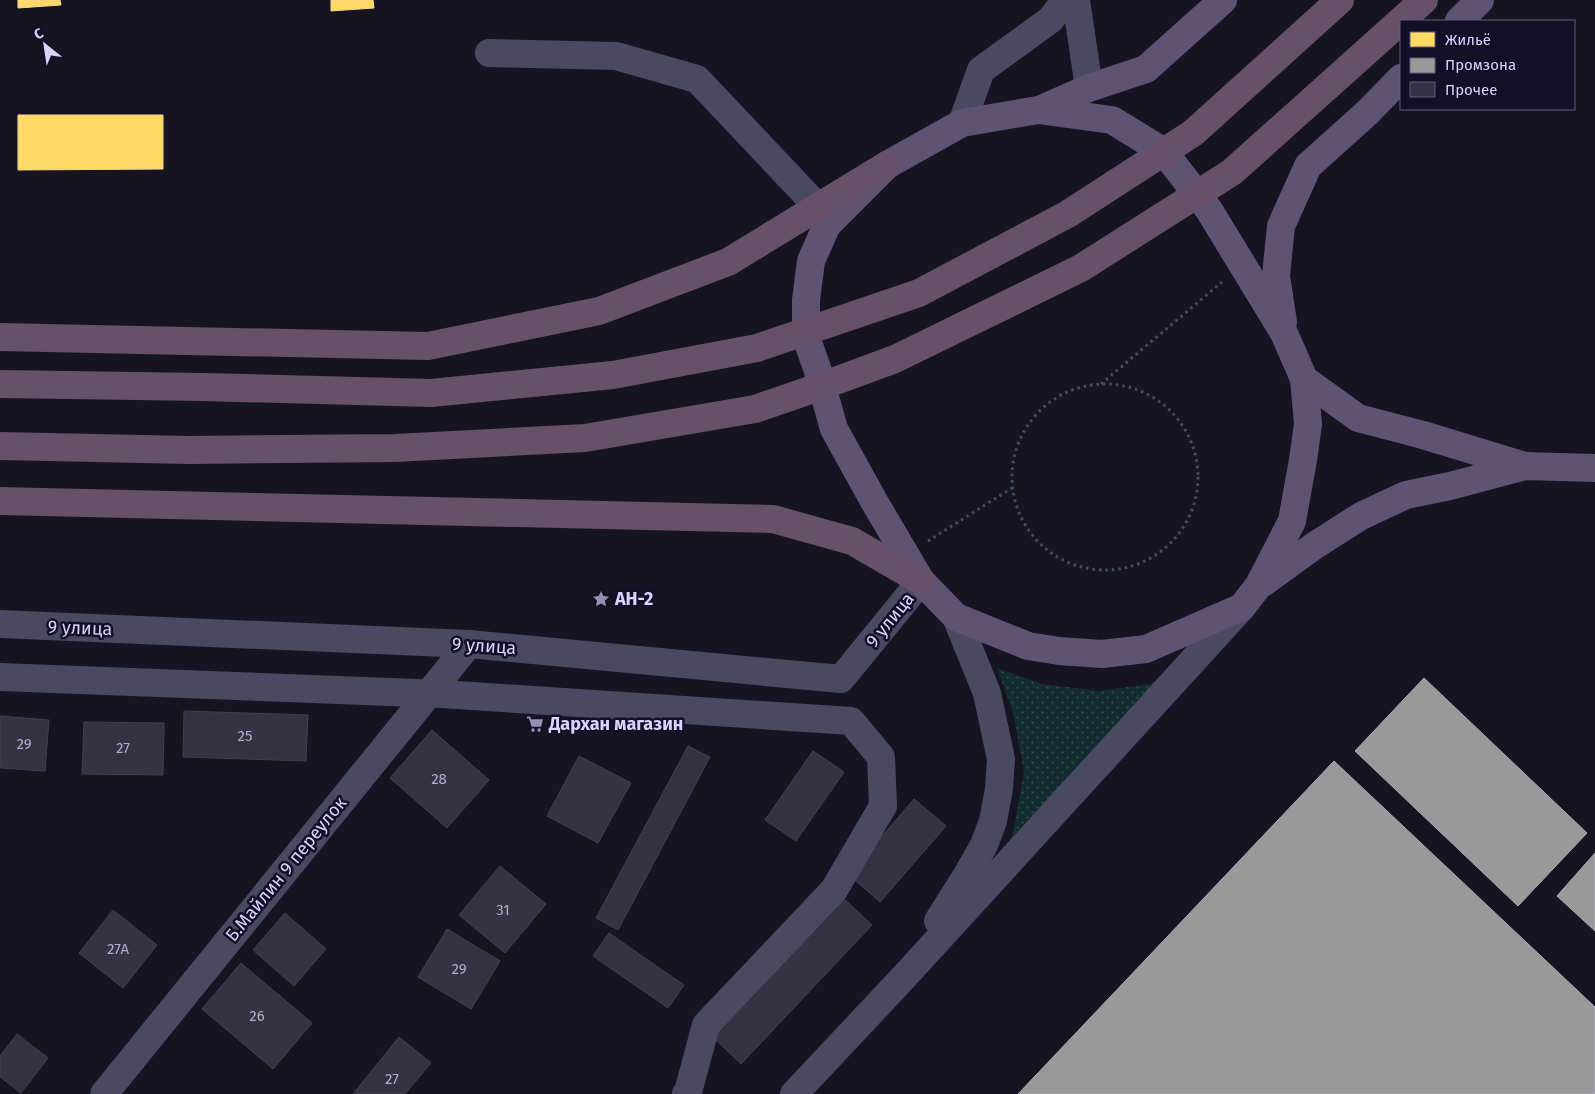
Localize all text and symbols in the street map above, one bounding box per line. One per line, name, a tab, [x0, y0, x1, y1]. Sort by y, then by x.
north arrow	[20, 20, 70, 70]
legend	[1400, 20, 1575, 110]
text: С	[31, 25, 46, 44]
text: Жильё	[1445, 31, 1491, 49]
text: Промзона	[1445, 56, 1516, 74]
text: Прочее	[1445, 81, 1497, 99]
place label: АН-2	[614, 588, 653, 610]
street label: 9 улица	[861, 588, 919, 652]
place icon: АН-2	[591, 589, 611, 609]
street label: 9 улица	[47, 616, 113, 640]
street label: 9 улица	[451, 633, 517, 659]
place label: Дархан магазин	[548, 713, 683, 735]
supermarket icon: Дархан магазин	[525, 714, 545, 734]
house number: 25	[238, 727, 252, 745]
house number: 29	[16, 735, 32, 753]
house number: 27	[116, 739, 130, 757]
house number: 28	[431, 770, 447, 788]
street label: Б.Майлин 9 переулок	[221, 792, 352, 946]
house number: 31	[496, 901, 510, 919]
house number: 27A	[107, 940, 129, 958]
house number: 29	[451, 960, 467, 978]
house number: 26	[249, 1007, 265, 1025]
house number: 27	[385, 1070, 399, 1088]

